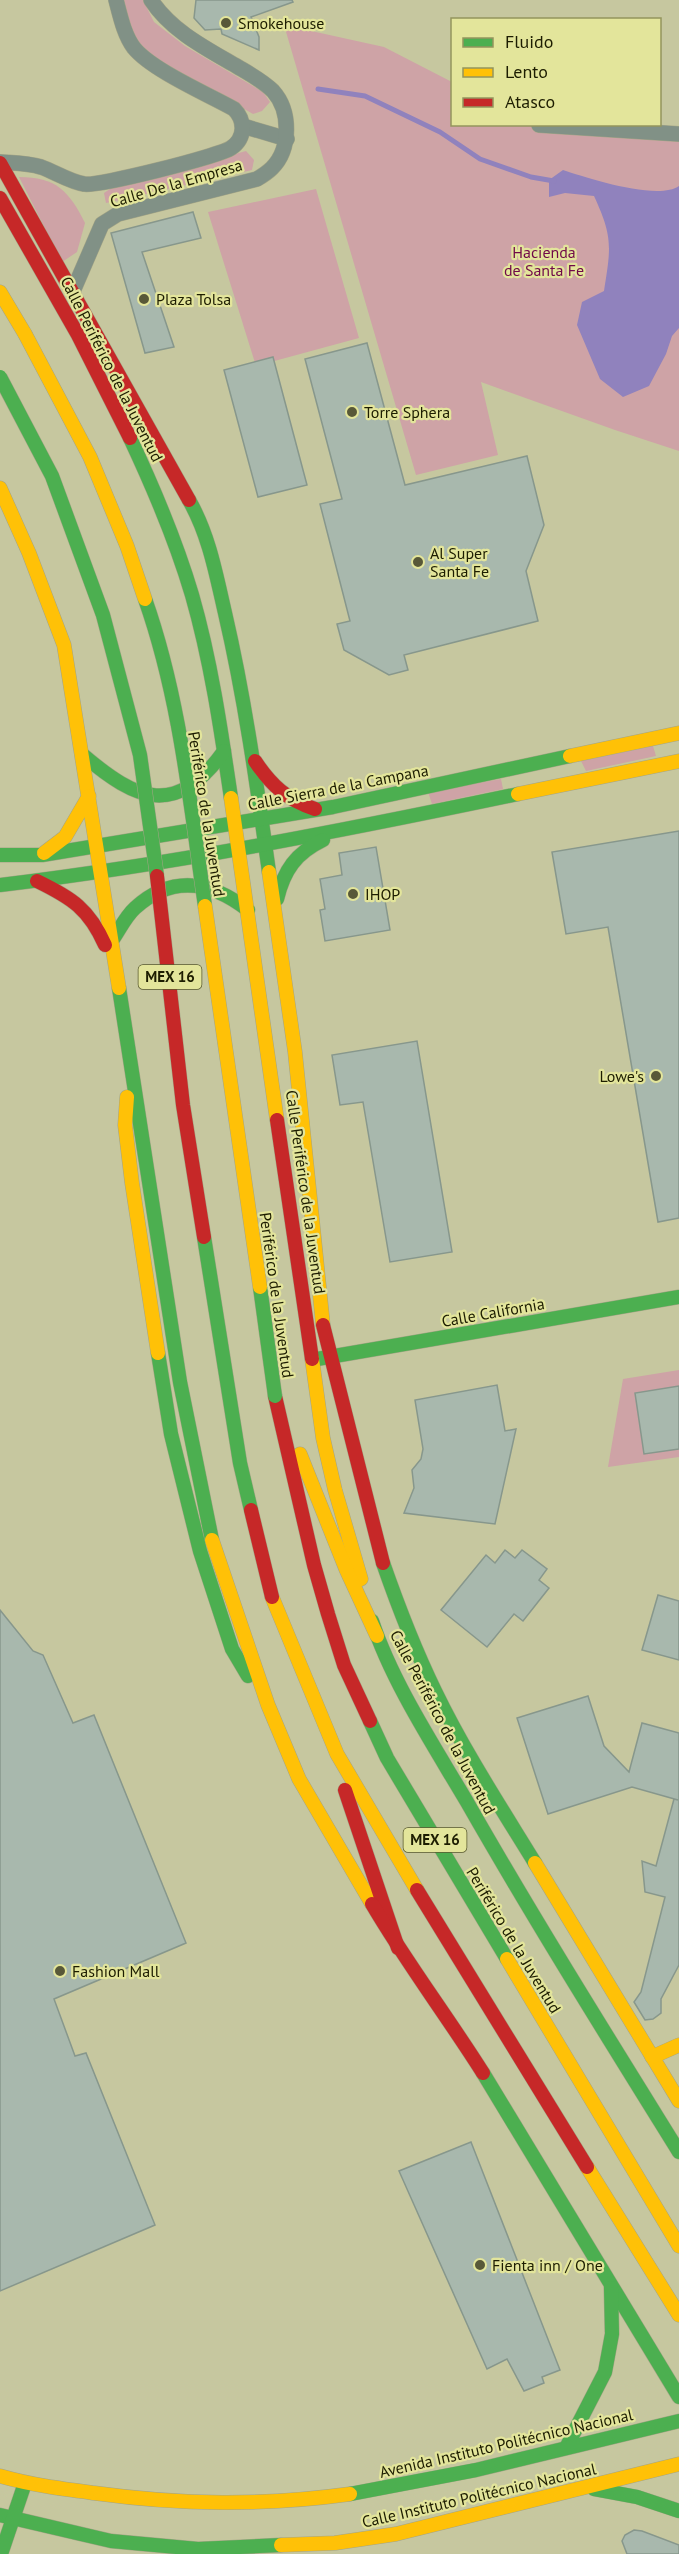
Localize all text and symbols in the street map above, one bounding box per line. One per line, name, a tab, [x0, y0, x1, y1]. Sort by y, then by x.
place label: Smokehouse	[238, 13, 324, 33]
marker: Smokehouse	[219, 16, 233, 30]
legend	[451, 18, 661, 126]
text: Fluido	[505, 30, 553, 53]
text: Lento	[505, 60, 548, 83]
text: Atasco	[505, 90, 555, 113]
street label: Calle De la Empresa	[108, 155, 244, 211]
park label: Hacienda de Santa Fe	[504, 242, 584, 280]
street label: Calle Periférico de la Juventud	[56, 273, 168, 465]
place label: Plaza Tolsa	[156, 289, 231, 309]
marker: Plaza Tolsa	[137, 292, 151, 306]
place label: Torre Sphera	[364, 402, 450, 422]
marker: Torre Sphera	[345, 405, 359, 419]
place label: Al Super Santa Fe	[430, 543, 489, 581]
marker: Al Super Santa Fe	[411, 555, 425, 569]
street label: Periférico de la Juventud	[184, 730, 230, 898]
street label: Calle Sierra de la Campana	[246, 760, 430, 814]
place label: IHOP	[365, 884, 400, 904]
marker: IHOP	[346, 887, 360, 901]
road number: MEX 16	[138, 965, 201, 989]
place label: Lowe's	[600, 1066, 644, 1086]
marker: Lowe's	[649, 1069, 663, 1083]
street label: Calle Periférico de la Juventud	[282, 1089, 330, 1295]
street label: Periférico de la Juventud	[255, 1211, 299, 1379]
street label: Calle California	[440, 1293, 546, 1331]
street label: Calle Periférico de la Juventud	[386, 1627, 500, 1817]
road number: MEX 16	[404, 1828, 466, 1852]
street label: Periférico de la Juventud	[462, 1863, 566, 2017]
place label: Fashion Mall	[72, 1961, 160, 1981]
marker: Fashion Mall	[53, 1964, 67, 1978]
place label: Fienta inn / One	[492, 2255, 603, 2275]
marker: Fienta inn / One	[473, 2258, 487, 2272]
street label: Avenida Instituto Politécnico Nacional	[377, 2404, 635, 2482]
street label: Calle Instituto Politécnico Nacional	[360, 2458, 598, 2532]

